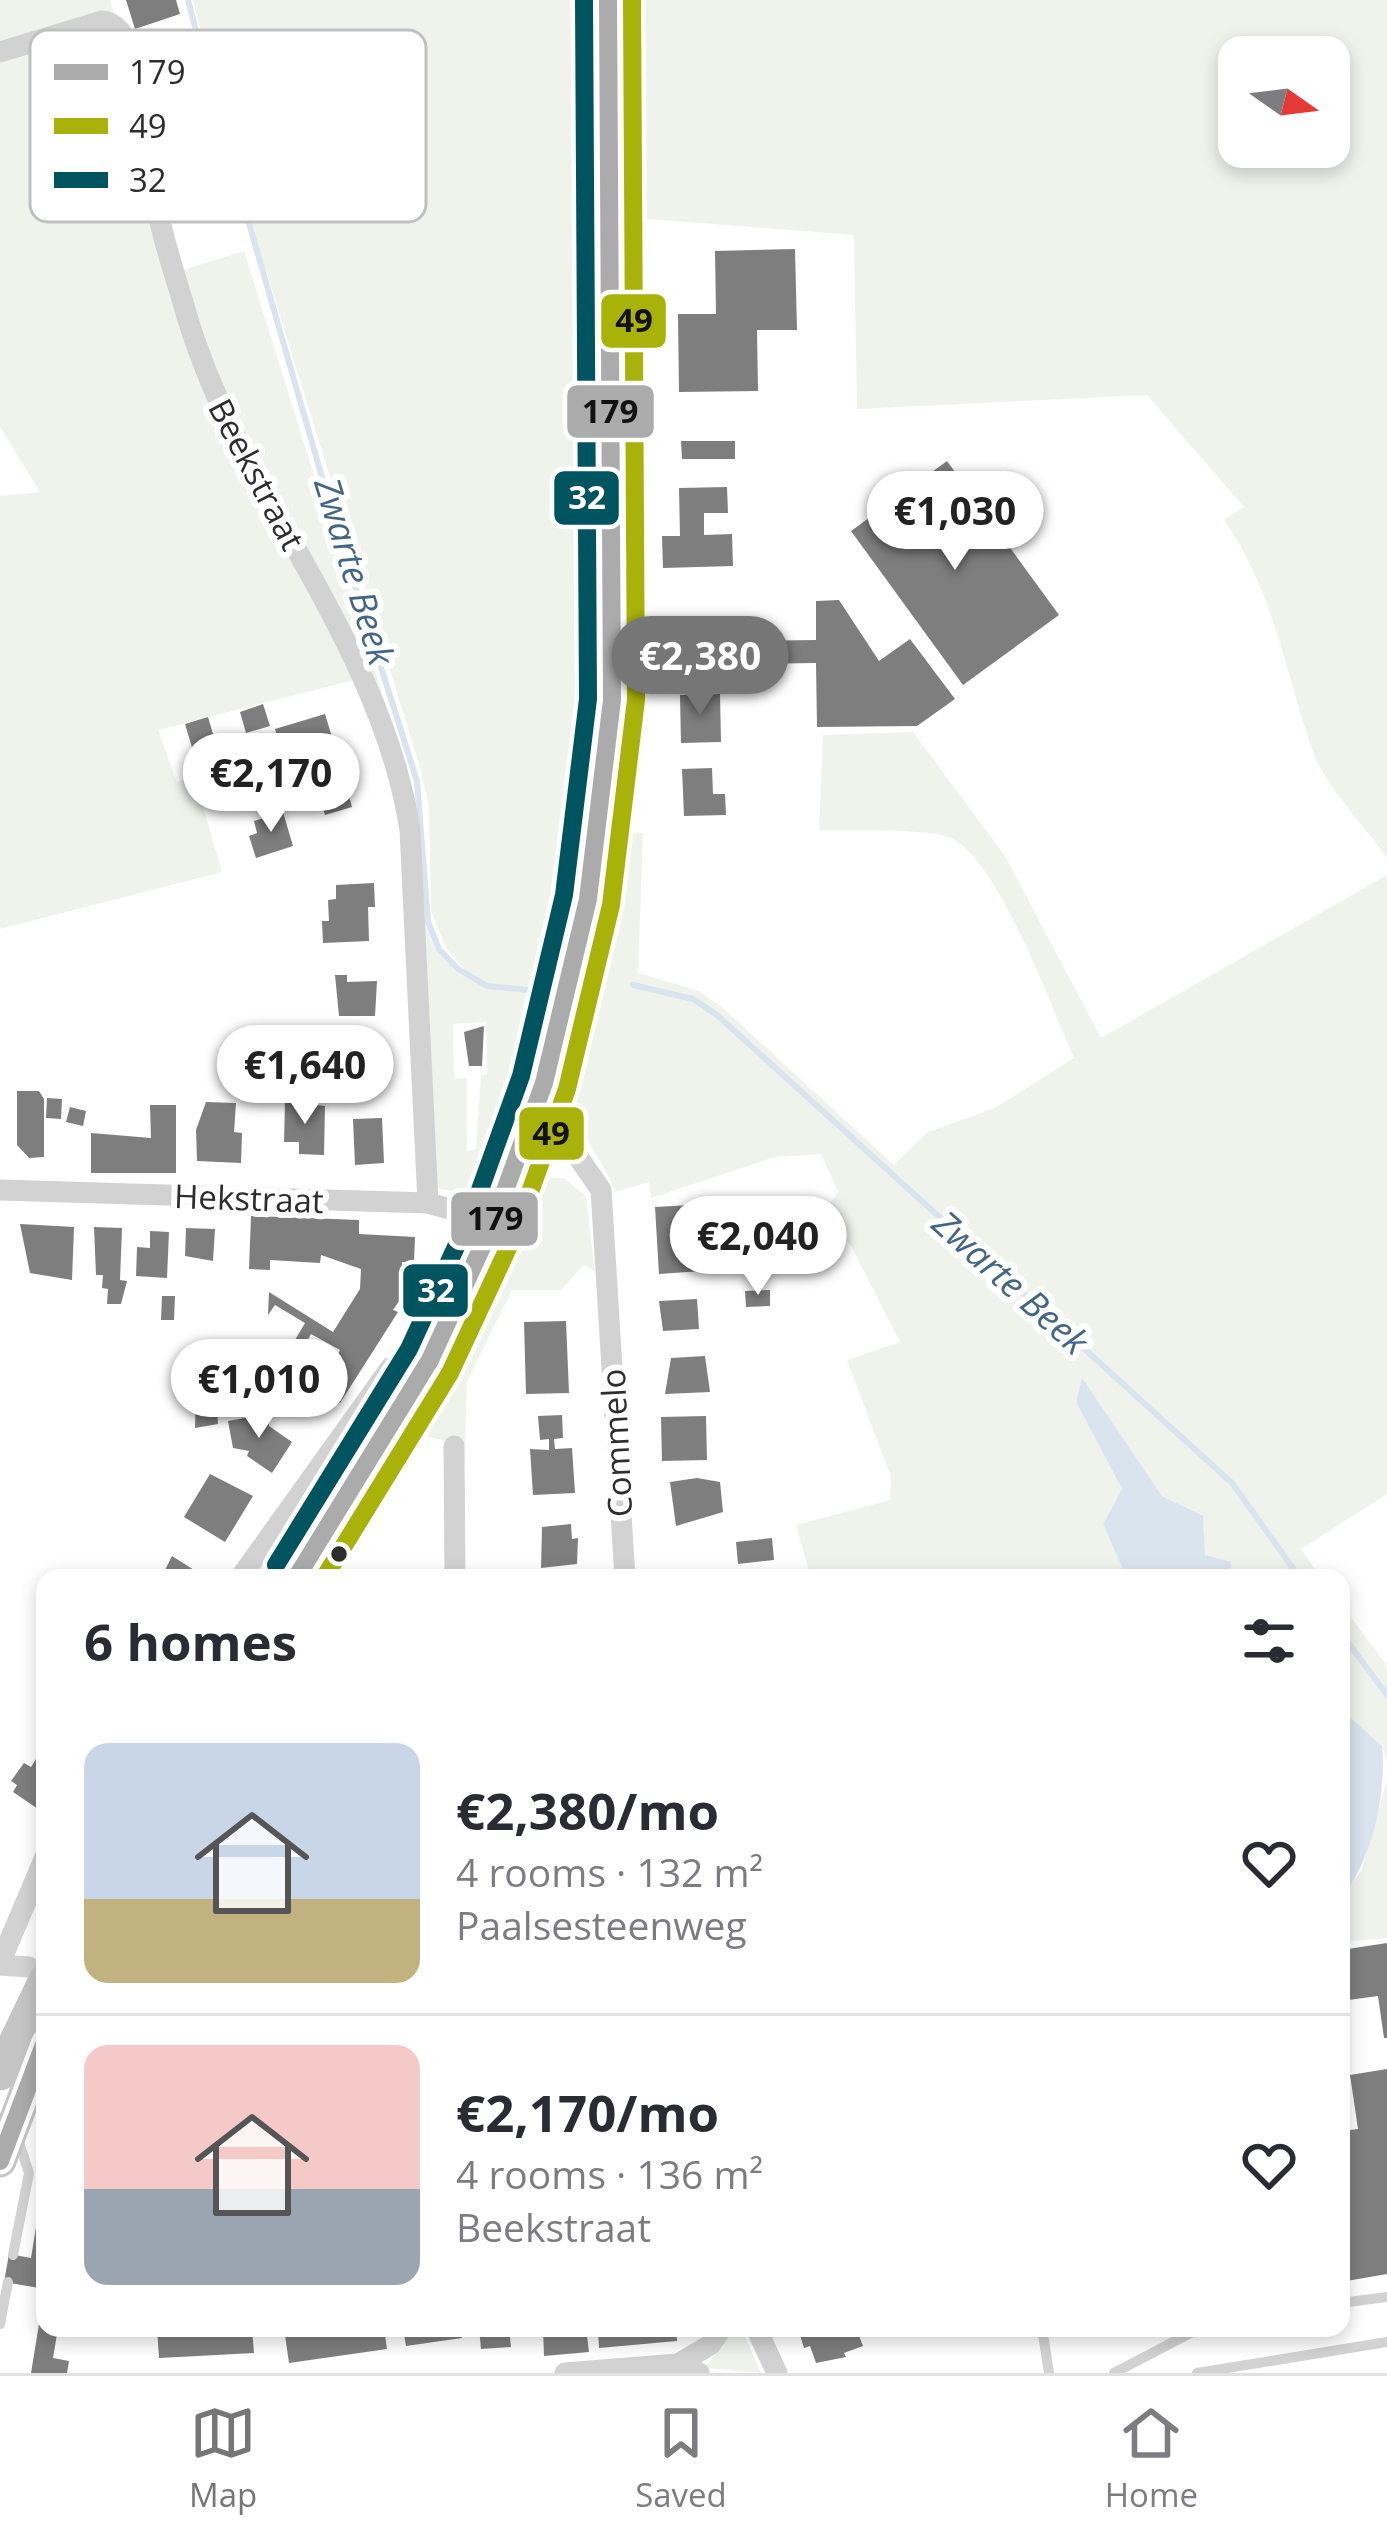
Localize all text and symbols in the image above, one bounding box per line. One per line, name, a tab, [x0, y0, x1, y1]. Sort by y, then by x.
legend	[30, 30, 426, 222]
north arrow	[1218, 36, 1350, 168]
map controls	[1218, 36, 1350, 168]
text: 179	[129, 49, 186, 94]
text: 49	[129, 103, 167, 148]
text: 32	[129, 157, 167, 202]
line badge: 49	[599, 292, 668, 350]
text: 49	[615, 297, 653, 342]
line badge: 179	[565, 383, 656, 440]
text: 179	[582, 388, 638, 433]
street label: Beekstraat	[198, 391, 316, 557]
line badge: 32	[552, 469, 621, 527]
water label: Zwarte Beek	[303, 470, 407, 672]
pin: €1,030	[857, 471, 1053, 573]
text: 32	[568, 474, 606, 519]
text: €1,030	[894, 483, 1016, 536]
pin: €2,380	[602, 616, 798, 718]
text: €2,380	[639, 628, 761, 681]
pin: €2,170	[173, 733, 369, 835]
text: €2,170	[210, 745, 332, 798]
pin: €1,640	[207, 1025, 403, 1127]
text: €1,640	[244, 1037, 366, 1090]
line badge: 49	[517, 1105, 586, 1162]
text: 49	[532, 1110, 570, 1155]
street label: Hekstraat	[173, 1173, 325, 1223]
line badge: 179	[449, 1190, 540, 1248]
text: 179	[467, 1195, 523, 1240]
pin: €2,040	[660, 1196, 856, 1298]
water label: Zwarte Beek	[922, 1198, 1100, 1366]
text: €2,040	[697, 1208, 819, 1261]
line badge: 32	[401, 1262, 470, 1319]
text: 32	[417, 1267, 455, 1312]
pin: €1,010	[161, 1339, 357, 1441]
text: €1,010	[198, 1351, 320, 1404]
street label: Commelo	[590, 1368, 642, 1518]
unlabelled marker	[328, 1543, 350, 1565]
text: 6 homes	[84, 1606, 297, 1676]
icon: filters	[1236, 1608, 1302, 1674]
text: €2,380/mo	[456, 1775, 719, 1845]
icon: home	[180, 1791, 324, 1935]
icon: heart	[1236, 1830, 1302, 1896]
text: 4 rooms · 132 m²	[456, 1845, 763, 1898]
text: Paalsesteenweg	[456, 1898, 747, 1951]
text: €2,170/mo	[456, 2077, 719, 2147]
icon: home	[180, 2093, 324, 2237]
icon: heart	[1236, 2132, 1302, 2198]
text: 4 rooms · 136 m²	[456, 2147, 763, 2200]
text: Beekstraat	[456, 2200, 651, 2253]
tab: Map	[189, 2400, 257, 2517]
tab: Saved	[635, 2400, 727, 2517]
tab: Home	[1105, 2400, 1198, 2517]

